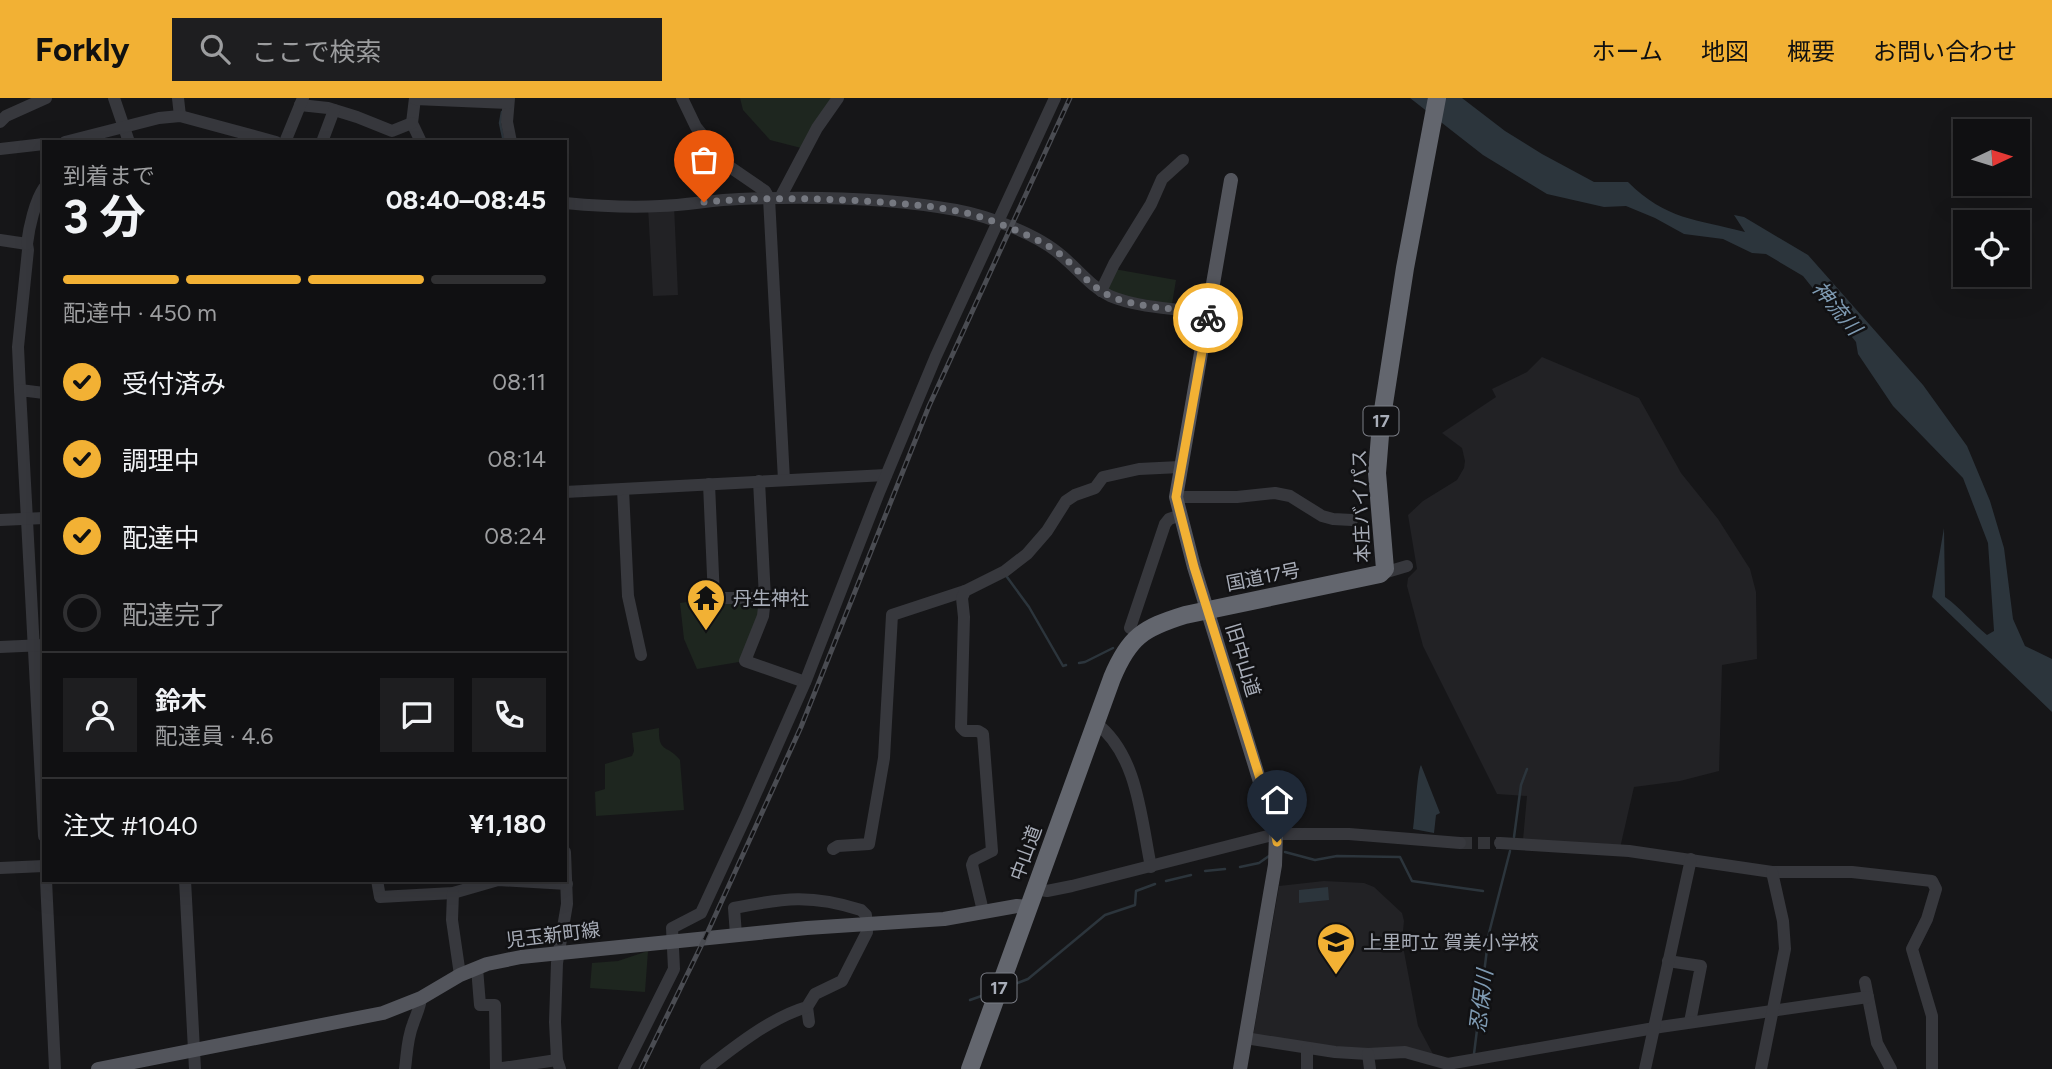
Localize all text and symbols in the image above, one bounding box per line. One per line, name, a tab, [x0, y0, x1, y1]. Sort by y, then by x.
search box	[172, 18, 662, 81]
text: Forkly	[35, 30, 130, 69]
icon: search	[196, 30, 234, 68]
text: ここで検索	[252, 36, 382, 68]
text: ホーム	[1592, 37, 1663, 66]
text: 地図	[1701, 37, 1749, 66]
text: 概要	[1787, 37, 1835, 66]
text: お問い合わせ	[1873, 37, 2017, 66]
north arrow	[1953, 119, 2030, 196]
map controls	[1953, 119, 2030, 287]
pin	[674, 130, 734, 202]
icon: bag	[685, 141, 723, 179]
text: 到着まで	[63, 162, 155, 190]
text: 08:40–08:45	[386, 184, 546, 216]
text: 3 分	[63, 189, 146, 245]
button: locate	[1953, 210, 2030, 287]
water label: 神流川	[1807, 276, 1868, 342]
courier	[1173, 283, 1243, 353]
text: 配達中 · 450 m	[63, 299, 217, 327]
icon: bike	[1189, 299, 1227, 337]
icon: check	[63, 363, 101, 401]
text: 受付済み	[122, 368, 226, 400]
text: 08:11	[492, 368, 546, 396]
road number: 17	[1364, 407, 1398, 436]
icon: check	[63, 440, 101, 478]
text: 調理中	[122, 445, 200, 477]
text: 08:14	[488, 445, 546, 473]
street label: 本庄バイパス	[1348, 449, 1374, 563]
icon: check	[63, 517, 101, 555]
text: 配達中	[122, 522, 200, 554]
text: 08:24	[484, 522, 546, 550]
street label: 国道17号	[1224, 559, 1302, 595]
temple icon: 丹生神社	[685, 577, 727, 632]
place label: 丹生神社	[733, 587, 809, 610]
text: 配達完了	[122, 599, 226, 631]
street label: 旧中山道	[1221, 620, 1265, 700]
button: person	[63, 678, 137, 752]
button: chat	[380, 678, 454, 752]
button: phone	[472, 678, 546, 752]
text: 鈴木	[155, 685, 207, 717]
text: 配達員 · 4.6	[155, 722, 273, 750]
pin	[1247, 770, 1307, 842]
icon: home	[1258, 781, 1296, 819]
text: ¥1,180	[469, 808, 546, 840]
text: 注文 #1040	[63, 810, 198, 842]
street label: 中山道	[1005, 822, 1047, 884]
street label: 児玉新町線	[504, 918, 602, 952]
school or university icon: 上里町立 賀美小学校	[1315, 921, 1357, 976]
place label: 上里町立 賀美小学校	[1363, 931, 1539, 954]
water label: 忍保川	[1465, 966, 1497, 1034]
road number: 17	[982, 974, 1016, 1002]

